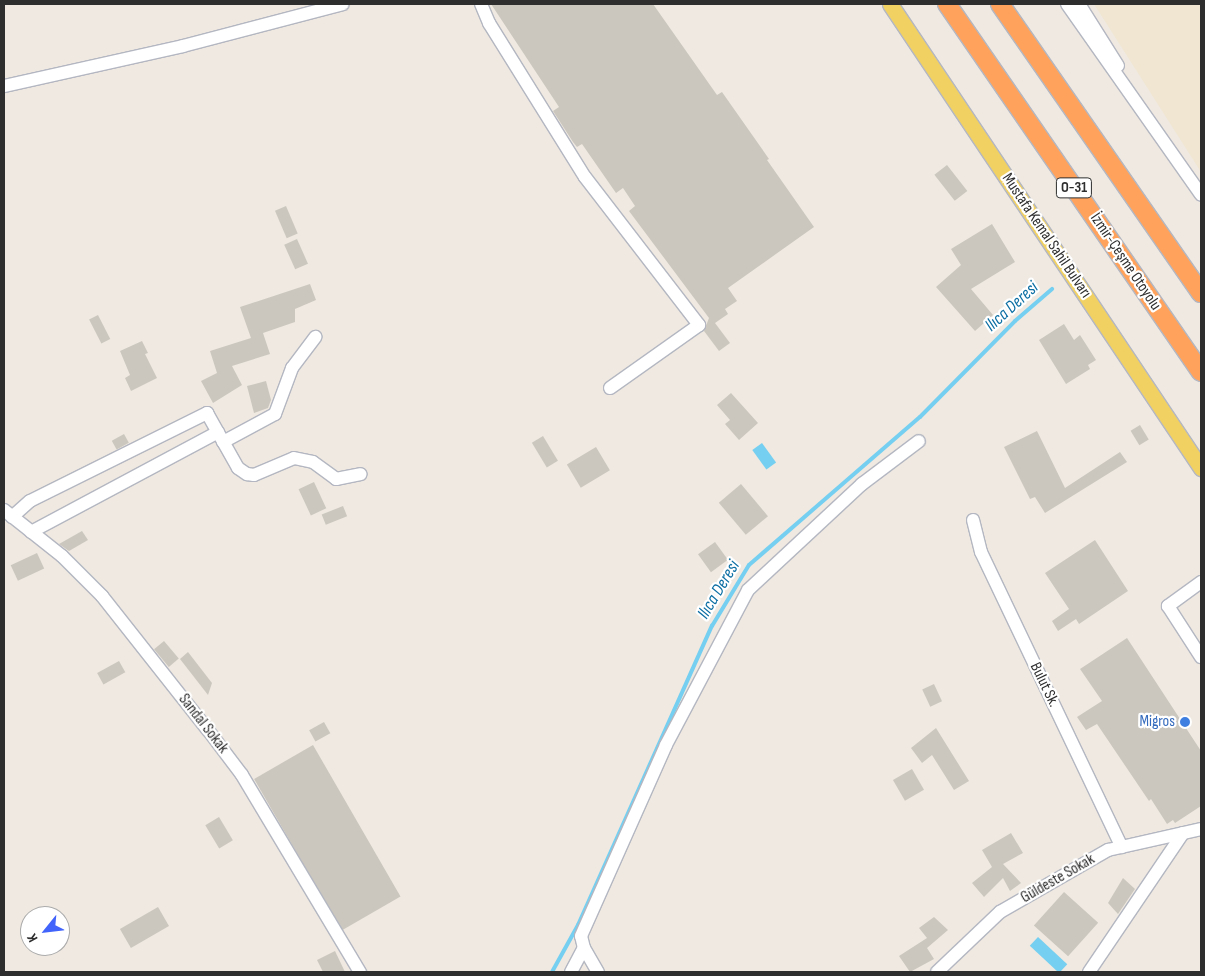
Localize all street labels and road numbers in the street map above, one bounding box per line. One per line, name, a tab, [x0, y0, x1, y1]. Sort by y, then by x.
street label: Mustafa Kemal Sahil Bulvarı	[997, 170, 1095, 302]
road number: O-31	[1055, 176, 1093, 200]
street label: İzmir-Çeşme Otoyolu	[1085, 210, 1165, 314]
street label: Bulut Sk.	[1025, 660, 1063, 710]
street label: Sandal Sokak	[174, 690, 232, 758]
street label: Güldeste Sokak	[1018, 850, 1098, 908]

